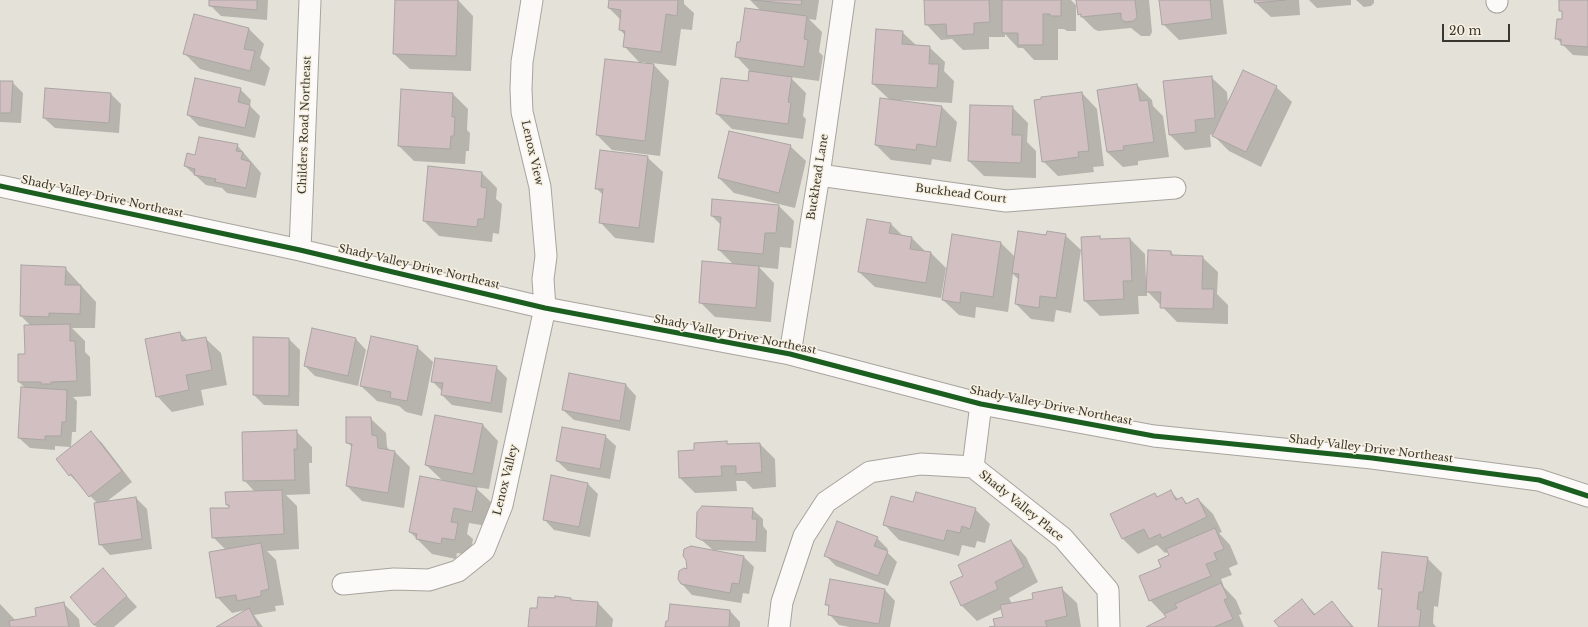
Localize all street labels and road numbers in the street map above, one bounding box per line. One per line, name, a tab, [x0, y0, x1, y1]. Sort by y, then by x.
street label: Childers Road Northeast	[296, 56, 314, 194]
street label: Lenox View	[518, 119, 546, 187]
street label: Buckhead Lane	[805, 133, 831, 221]
street label: Shady Valley Drive Northeast	[20, 173, 184, 221]
street label: Buckhead Court	[915, 182, 1007, 206]
street label: Shady Valley Drive Northeast	[337, 242, 501, 292]
street label: Shady Valley Drive Northeast	[653, 313, 817, 357]
street label: Shady Valley Drive Northeast	[969, 384, 1133, 428]
street label: Shady Valley Drive Northeast	[1288, 432, 1454, 466]
street label: Lenox Valley	[491, 443, 521, 517]
street label: Shady Valley Place	[976, 468, 1066, 544]

